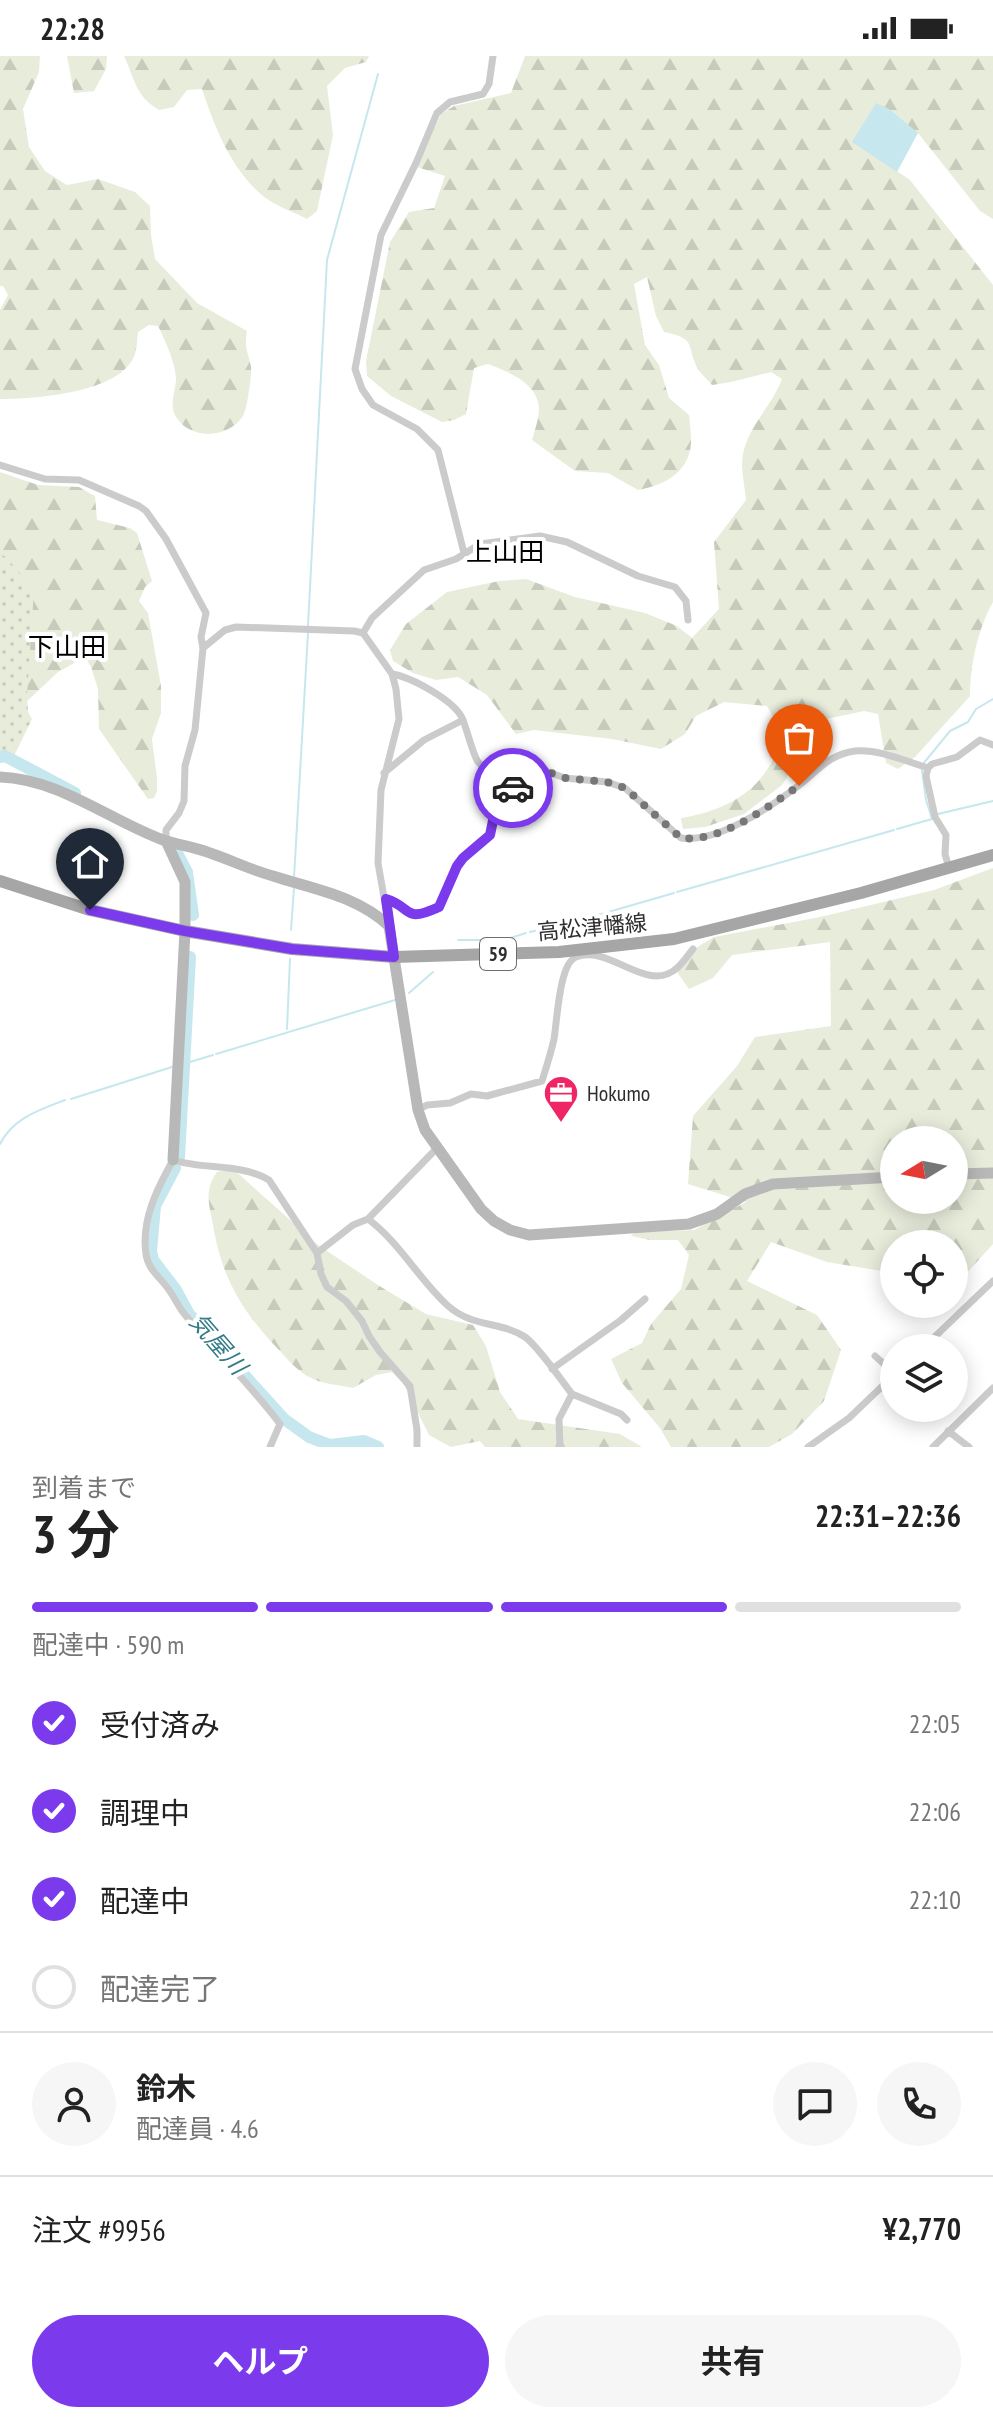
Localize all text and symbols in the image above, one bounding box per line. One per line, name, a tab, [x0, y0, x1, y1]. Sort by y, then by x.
text: 22:28	[40, 9, 105, 48]
district label: 上山田	[466, 535, 544, 568]
district label: 下山田	[28, 630, 106, 663]
pin	[765, 704, 833, 786]
icon: bag	[777, 716, 821, 760]
courier	[473, 748, 553, 828]
icon: car	[491, 766, 535, 810]
pin	[56, 828, 124, 910]
icon: home	[68, 840, 112, 884]
street label: 高松津幡線	[536, 908, 648, 946]
road number: 59	[480, 938, 516, 970]
office icon: Hokumo	[542, 1074, 580, 1124]
place label: Hokumo	[587, 1079, 650, 1107]
north arrow	[880, 1126, 968, 1214]
map controls	[880, 1126, 968, 1422]
button: locate	[880, 1230, 968, 1318]
water label: 気屋川	[183, 1306, 256, 1383]
button: layers	[880, 1334, 968, 1422]
text: 到着まで	[32, 1471, 136, 1504]
text: 22:31–22:36	[815, 1496, 961, 1535]
text: 3 分	[32, 1500, 120, 1567]
text: 配達中 · 590 m	[32, 1628, 184, 1661]
icon: check	[32, 1701, 76, 1745]
text: 受付済み	[100, 1705, 220, 1744]
text: 22:05	[909, 1707, 961, 1740]
icon: check	[32, 1789, 76, 1833]
text: 調理中	[100, 1793, 190, 1832]
text: 22:06	[909, 1795, 961, 1828]
icon: check	[32, 1877, 76, 1921]
text: 配達中	[100, 1881, 190, 1920]
text: 22:10	[909, 1883, 961, 1916]
text: 配達完了	[100, 1969, 220, 2008]
button: person	[32, 2062, 116, 2146]
button: chat	[773, 2062, 857, 2146]
button: phone	[877, 2062, 961, 2146]
text: 鈴木	[136, 2068, 196, 2107]
text: 配達員 · 4.6	[136, 2112, 259, 2145]
text: ¥2,770	[883, 2209, 961, 2248]
text: 注文 #9956	[32, 2210, 166, 2249]
button: ヘルプ	[32, 2315, 489, 2407]
button: 共有	[505, 2315, 961, 2407]

